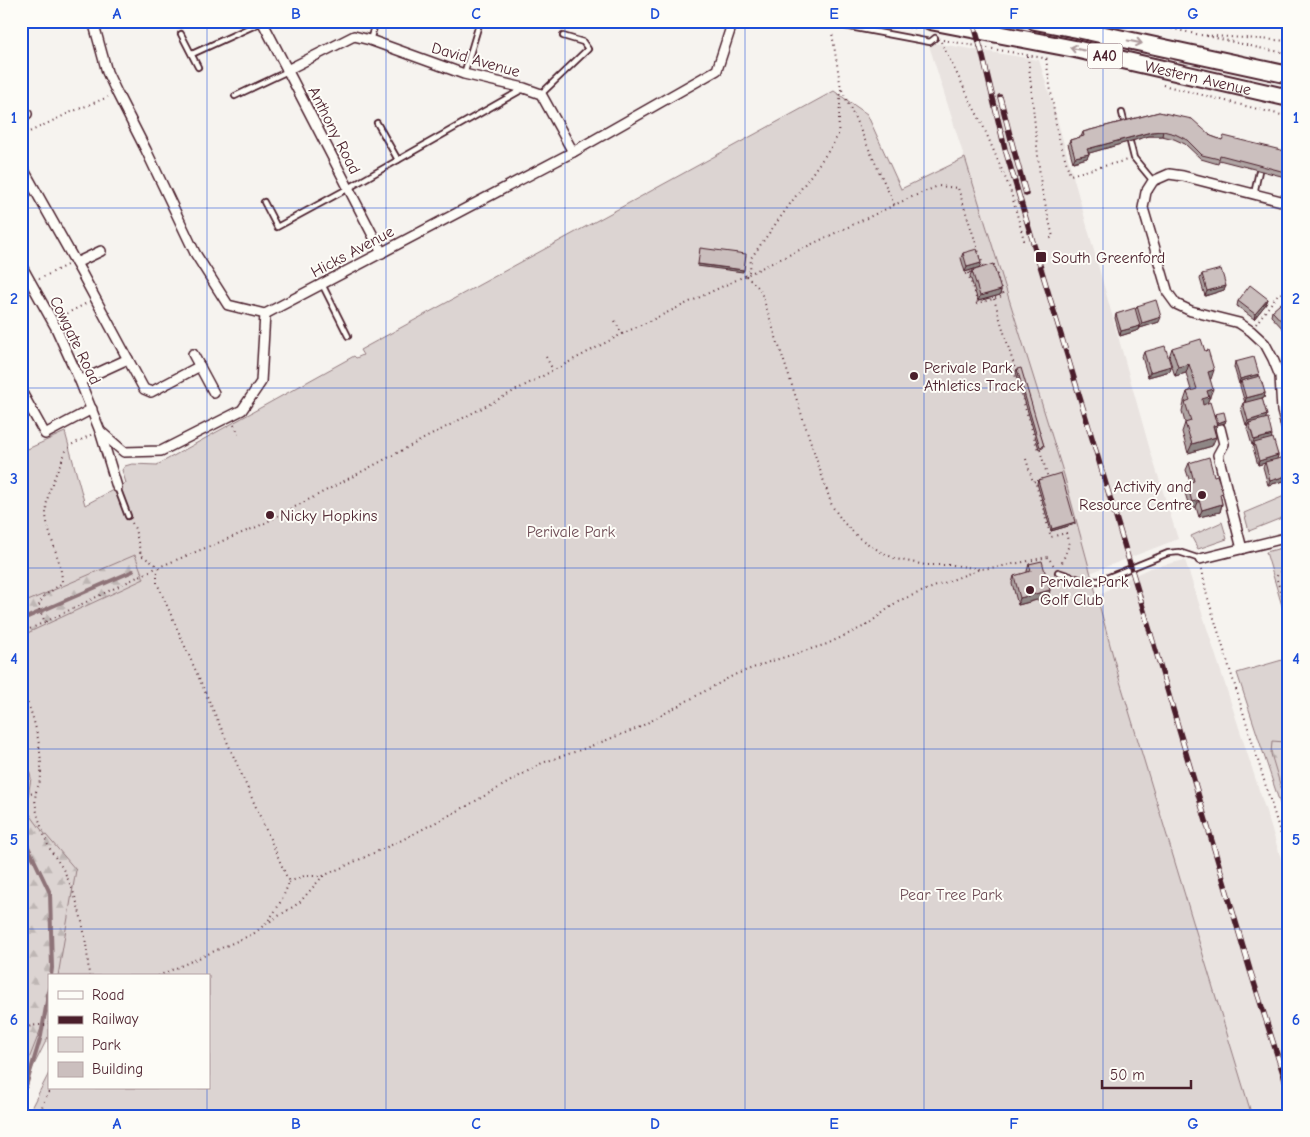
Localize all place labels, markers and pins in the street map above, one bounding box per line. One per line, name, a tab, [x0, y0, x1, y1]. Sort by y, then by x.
place label: South Greenford	[1052, 249, 1165, 267]
marker: South Greenford	[1034, 250, 1048, 264]
place label: Perivale Park Athletics Track	[924, 359, 1024, 395]
marker: Perivale Park Athletics Track	[908, 370, 920, 382]
place label: Activity and Resource Centre	[1079, 478, 1192, 514]
marker: Activity and Resource Centre	[1196, 489, 1208, 501]
place label: Nicky Hopkins	[280, 507, 378, 525]
marker: Nicky Hopkins	[264, 509, 276, 521]
place label: Perivale Park Golf Club	[1040, 573, 1129, 609]
marker: Perivale Park Golf Club	[1024, 584, 1036, 596]

